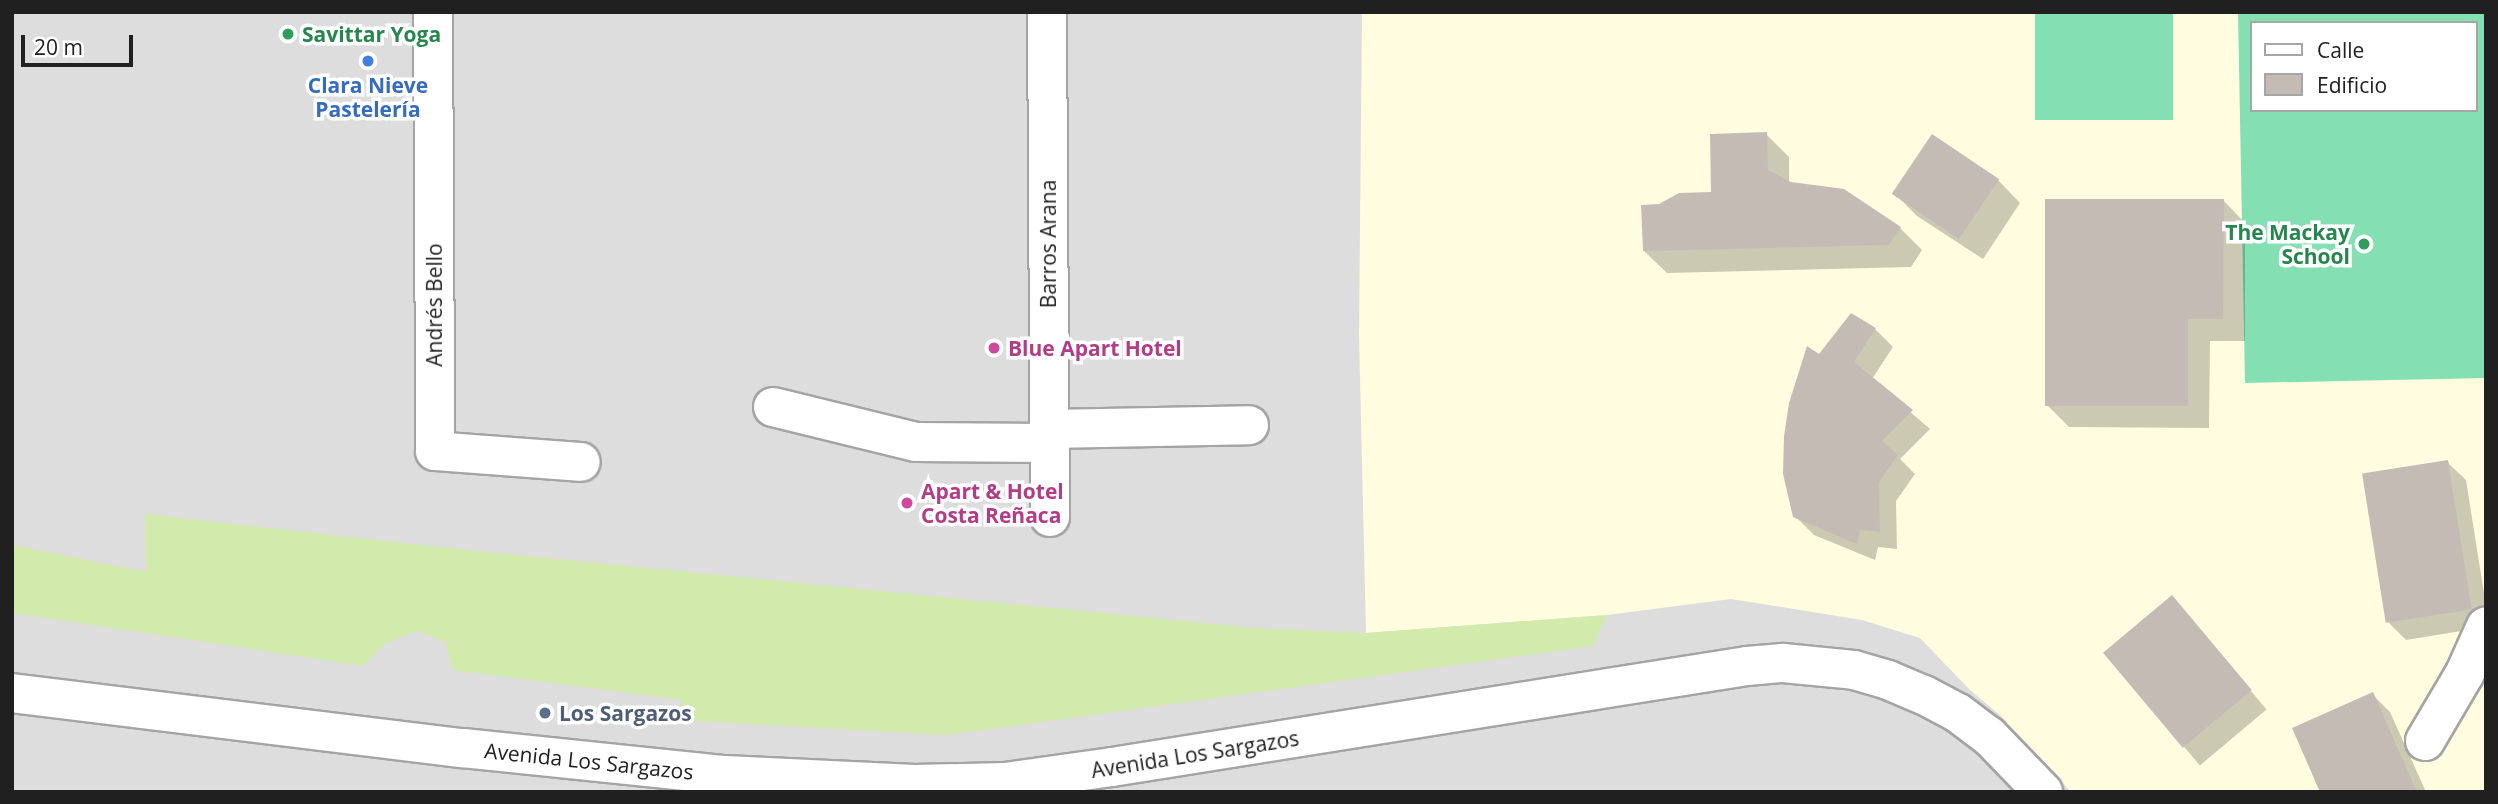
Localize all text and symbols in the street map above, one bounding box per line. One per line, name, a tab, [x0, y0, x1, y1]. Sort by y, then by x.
scale bar	[24, 21, 136, 65]
place label: Savittar Yoga	[302, 21, 441, 47]
legend	[2250, 21, 2477, 112]
marker: Savittar Yoga	[280, 26, 296, 42]
text: 20 m	[34, 33, 83, 61]
text: Calle	[2317, 36, 2364, 64]
marker: Clara Nieve Pastelería	[360, 53, 376, 69]
text: Edificio	[2317, 71, 2387, 99]
place label: Clara Nieve Pastelería	[308, 72, 428, 122]
street label: Barros Arana	[1035, 180, 1061, 308]
place label: The Mackay School	[2225, 219, 2350, 269]
marker: The Mackay School	[2356, 236, 2372, 252]
street label: Andrés Bello	[421, 243, 447, 367]
place label: Blue Apart Hotel	[1008, 335, 1182, 361]
marker: Blue Apart Hotel	[986, 340, 1002, 356]
place label: Apart & Hotel Costa Reñaca	[921, 478, 1064, 528]
marker: Apart & Hotel Costa Reñaca	[899, 495, 915, 511]
place label: Los Sargazos	[559, 700, 692, 726]
marker: Los Sargazos	[537, 705, 553, 721]
street label: Avenida Los Sargazos	[1089, 725, 1301, 783]
street label: Avenida Los Sargazos	[483, 737, 695, 785]

